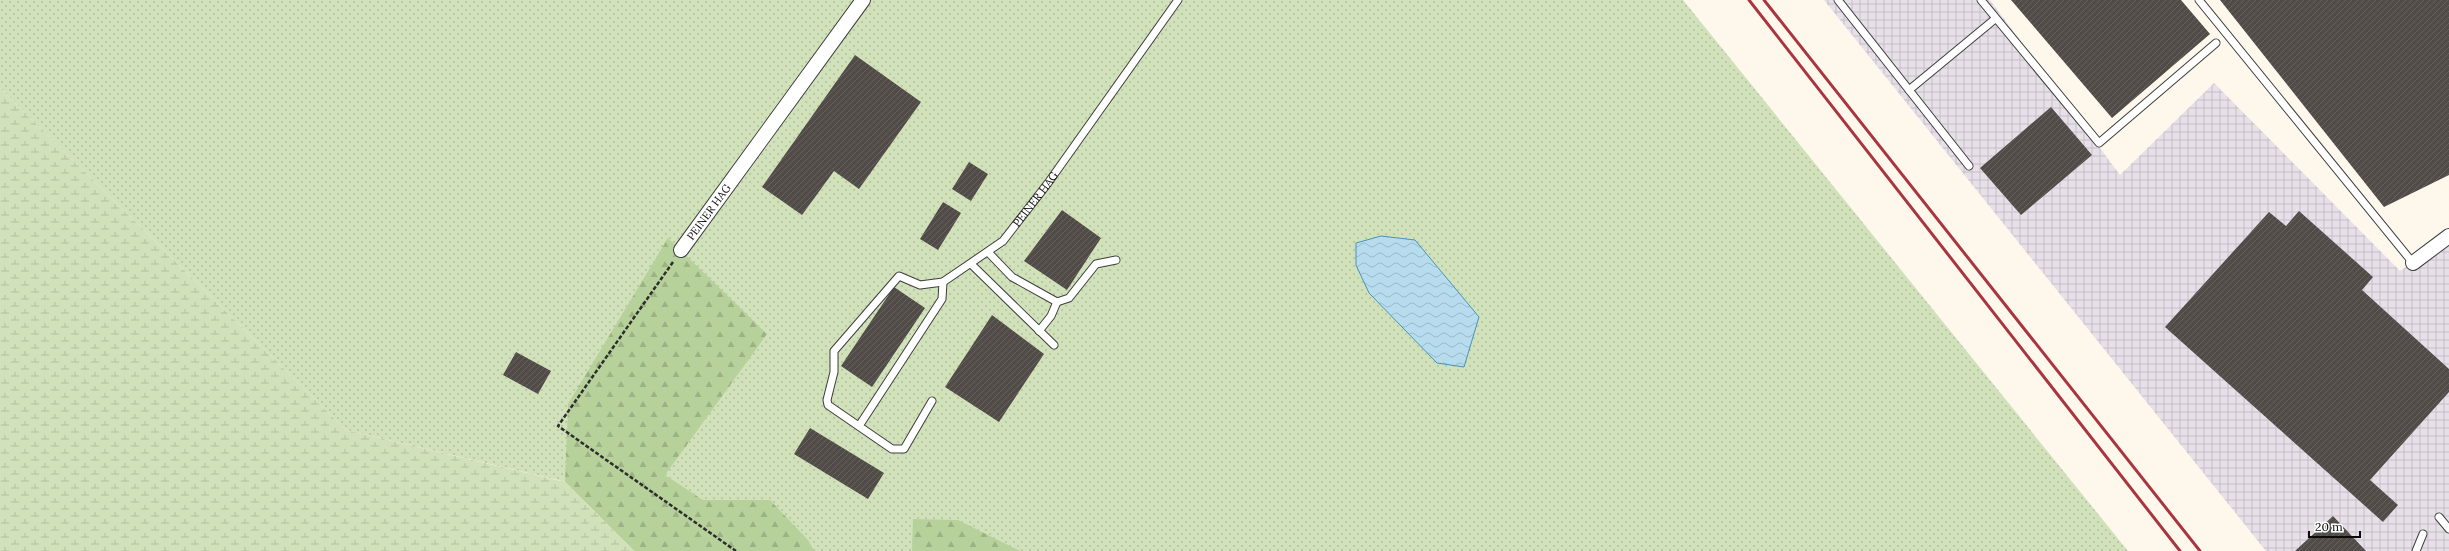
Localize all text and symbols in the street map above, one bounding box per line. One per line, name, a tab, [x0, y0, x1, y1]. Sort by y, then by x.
street label: PEINER HAG	[1010, 168, 1061, 230]
street label: PEINER HAG	[684, 181, 734, 243]
scale bar	[2309, 513, 2360, 539]
text: 20 m	[2315, 519, 2343, 534]

